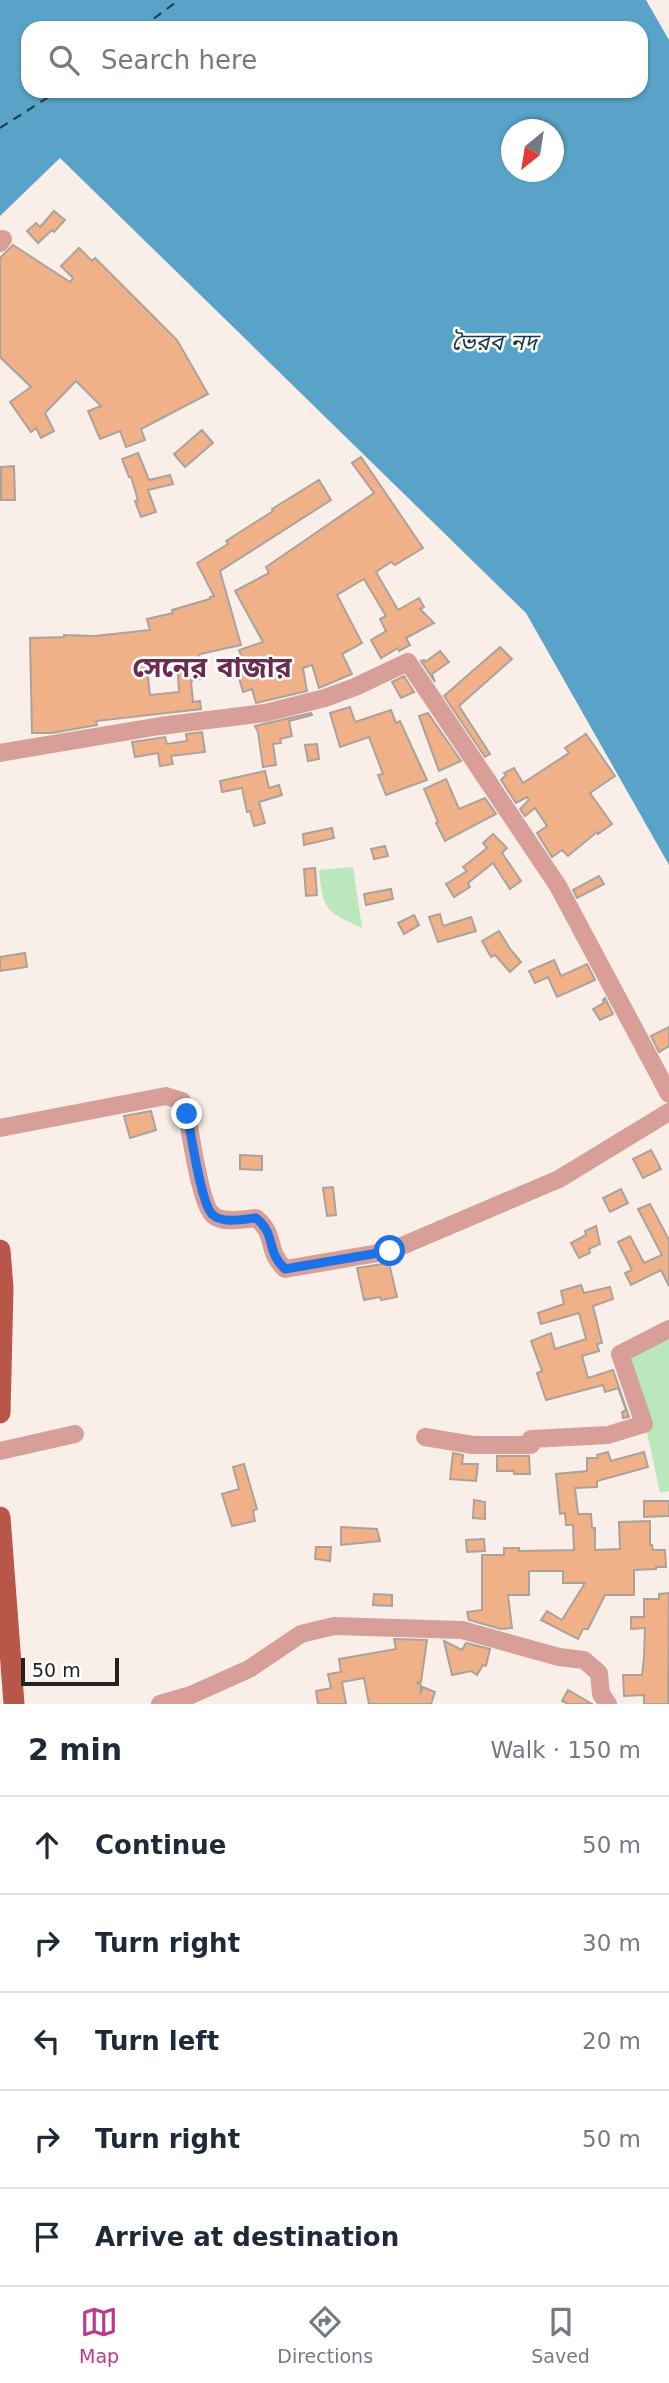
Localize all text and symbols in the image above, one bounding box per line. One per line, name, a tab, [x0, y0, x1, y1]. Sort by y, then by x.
search box	[21, 21, 648, 98]
icon: search	[45, 41, 83, 79]
text: Search here	[101, 45, 257, 75]
north arrow	[501, 119, 564, 182]
water label: ভৈরব নদ	[451, 329, 541, 355]
district label: সেনের বাজার	[132, 651, 293, 684]
route end	[171, 1098, 202, 1129]
route start	[374, 1235, 405, 1266]
scale bar	[21, 1655, 119, 1687]
text: 50 m	[32, 1659, 81, 1681]
text: 2 min	[28, 1732, 122, 1767]
text: Walk · 150 m	[490, 1737, 641, 1763]
icon: ahead	[28, 1826, 66, 1864]
text: Continue	[95, 1830, 226, 1860]
text: 50 m	[582, 1832, 641, 1858]
icon: right	[28, 1924, 66, 1962]
text: Turn right	[95, 1928, 240, 1958]
text: 30 m	[582, 1930, 641, 1956]
icon: left	[28, 2022, 66, 2060]
text: Turn left	[95, 2026, 219, 2056]
text: 20 m	[582, 2028, 641, 2054]
icon: right	[28, 2120, 66, 2158]
text: Turn right	[95, 2124, 240, 2154]
text: 50 m	[582, 2126, 641, 2152]
icon: arrive	[28, 2218, 66, 2256]
text: Arrive at destination	[95, 2222, 399, 2252]
tab: Map	[79, 2303, 119, 2367]
tab: Directions	[277, 2303, 373, 2367]
tab: Saved	[531, 2303, 590, 2367]

